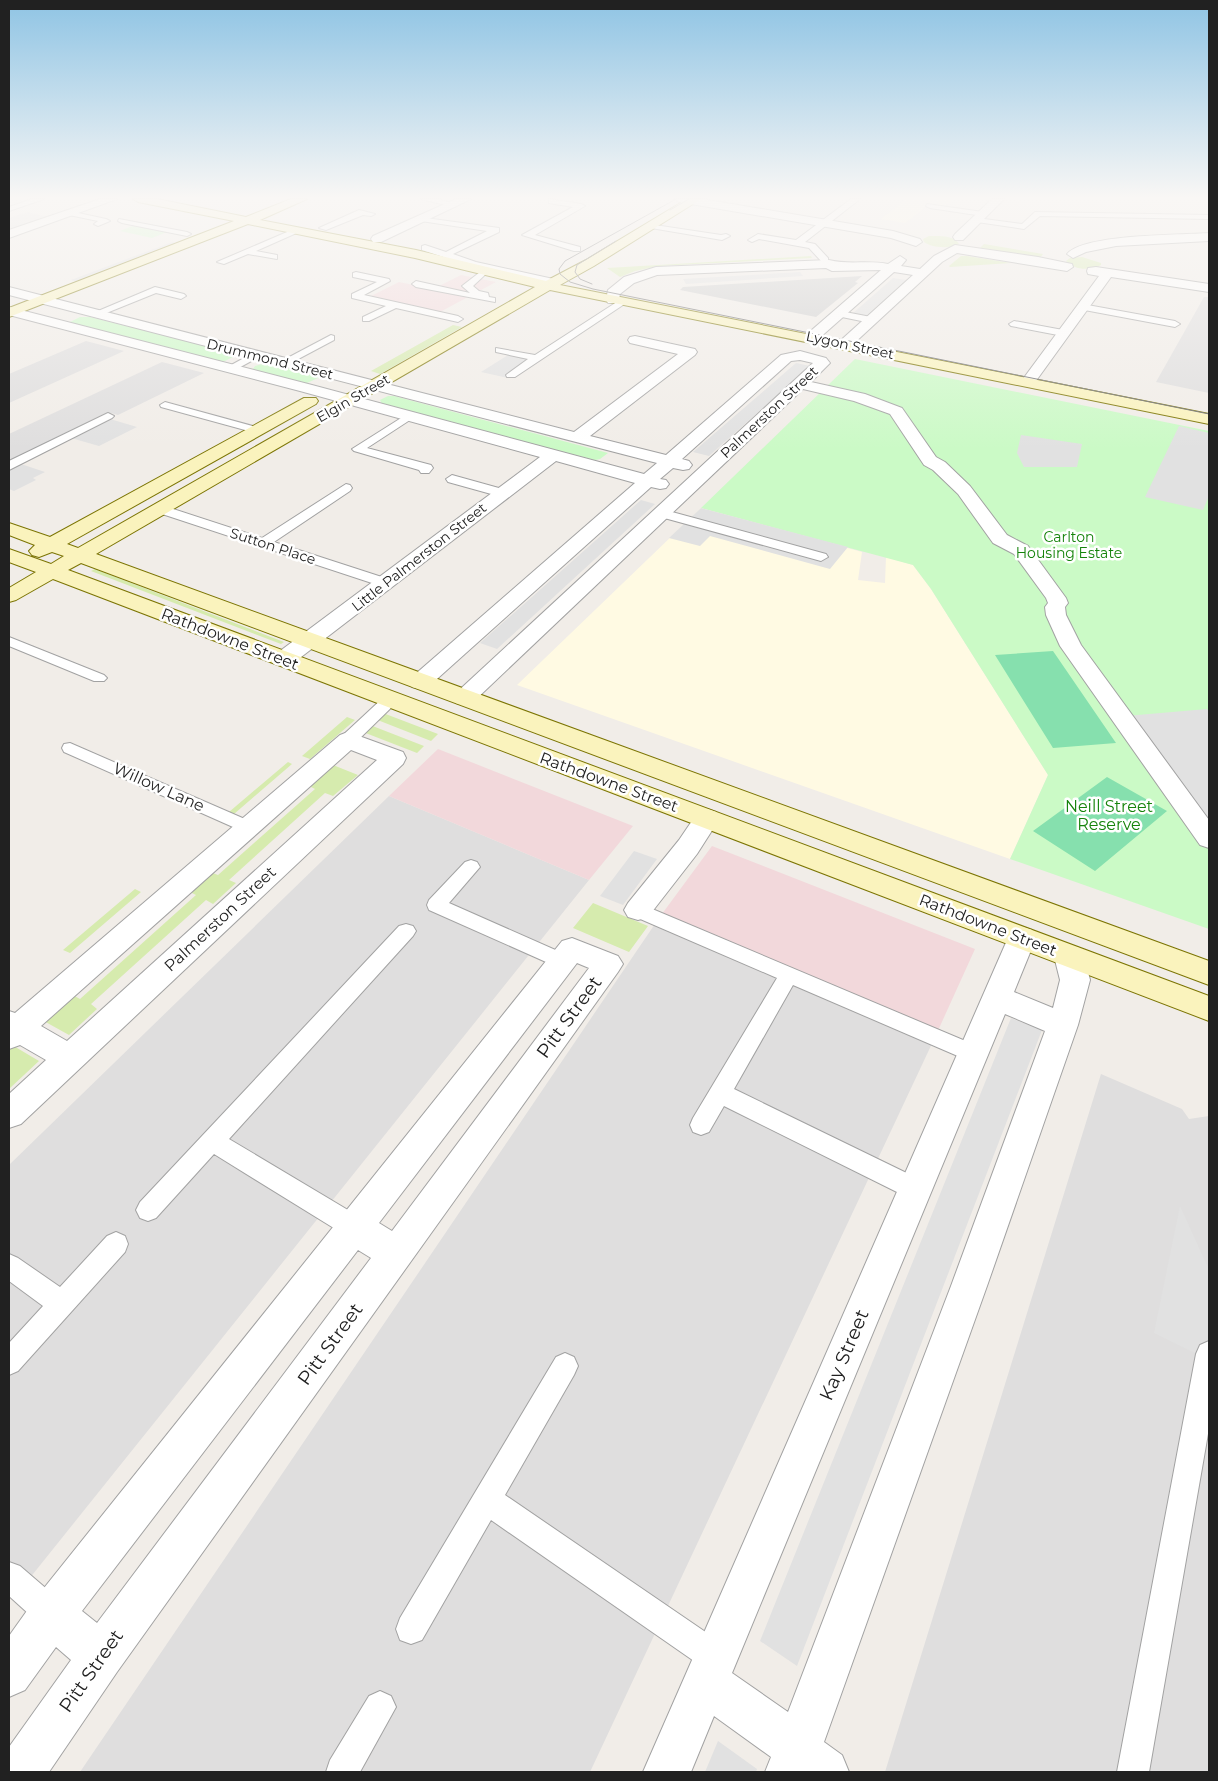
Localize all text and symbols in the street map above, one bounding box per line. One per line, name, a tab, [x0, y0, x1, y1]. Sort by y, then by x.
street label: Lygon Street	[804, 327, 896, 363]
street label: Drummond Street	[205, 335, 336, 384]
street label: Palmerston Street	[716, 362, 822, 462]
street label: Elgin Street	[313, 370, 393, 426]
street label: Little Palmerston Street	[348, 499, 490, 615]
street label: Sutton Place	[228, 524, 318, 568]
park label: Carlton Housing Estate	[1016, 528, 1122, 562]
street label: Rathdowne Street	[158, 604, 302, 674]
street label: Rathdowne Street	[537, 748, 681, 816]
street label: Willow Lane	[110, 758, 208, 816]
park label: Neill Street Reserve	[1065, 797, 1154, 834]
street label: Palmerston Street	[160, 862, 280, 976]
street label: Rathdowne Street	[916, 890, 1060, 960]
street label: Pitt Street	[531, 971, 607, 1063]
street label: Pitt Street	[292, 1298, 368, 1390]
street label: Kay Street	[815, 1306, 874, 1404]
street label: Pitt Street	[54, 1625, 128, 1717]

